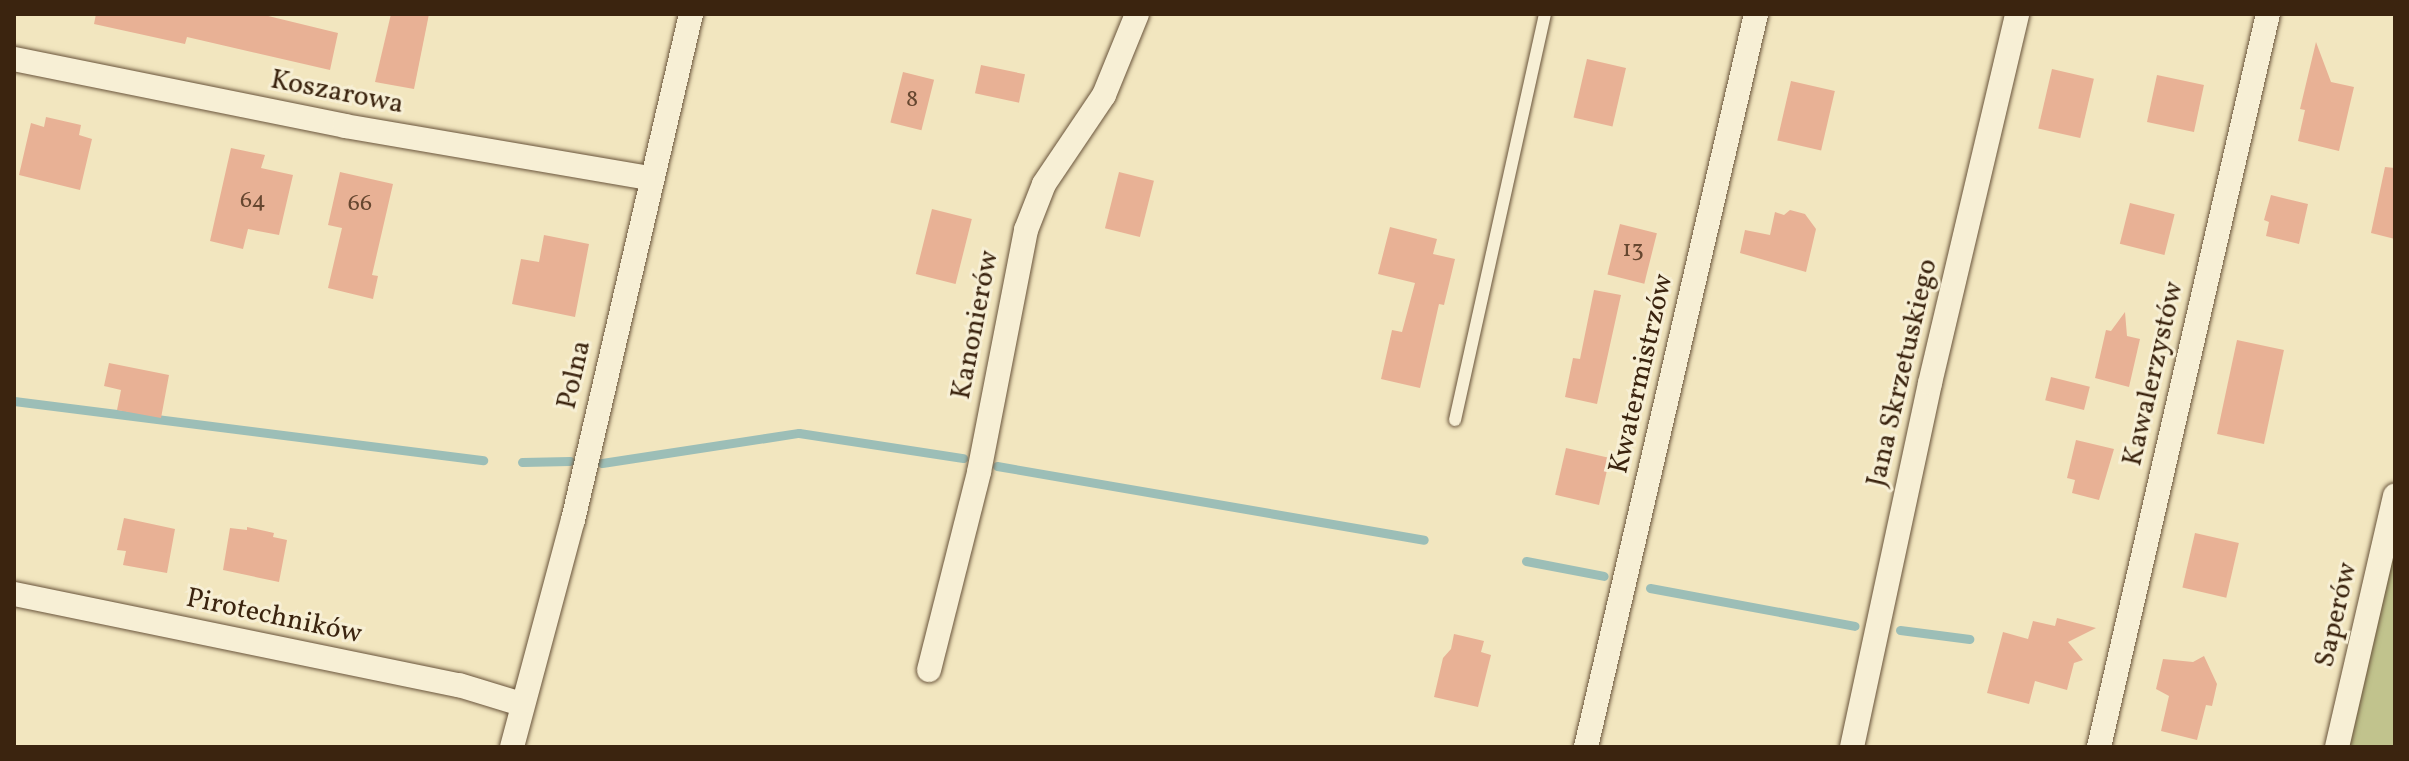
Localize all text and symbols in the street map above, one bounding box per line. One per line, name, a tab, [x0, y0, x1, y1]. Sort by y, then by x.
street label: Koszarowa	[268, 64, 406, 122]
house number: 8	[906, 87, 918, 115]
house number: 64	[240, 188, 266, 216]
house number: 66	[348, 191, 372, 219]
house number: 13	[1622, 237, 1644, 265]
street label: Kanonierów	[945, 248, 1007, 402]
street label: Jana Skrzetuskiego	[1860, 256, 1946, 490]
street label: Kwatermistrzów	[1603, 271, 1681, 477]
street label: Kawalerzystów	[2116, 279, 2192, 469]
street label: Polna	[551, 337, 599, 413]
street label: Saperów	[2309, 559, 2365, 671]
street label: Pirotechników	[183, 582, 365, 652]

